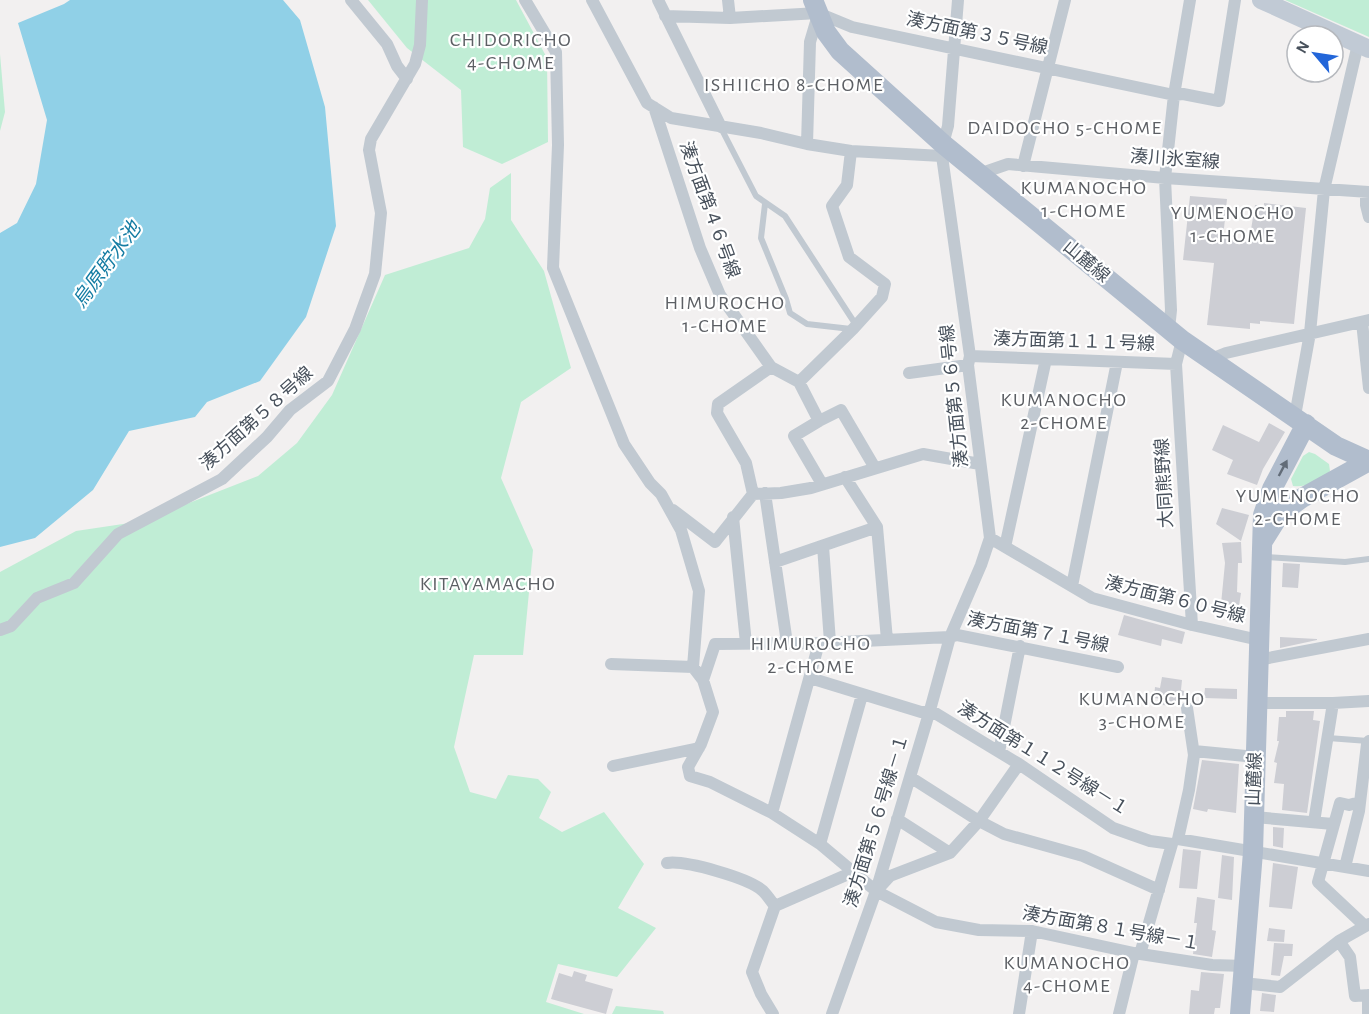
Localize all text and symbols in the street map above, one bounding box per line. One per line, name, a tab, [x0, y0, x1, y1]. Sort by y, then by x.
street label: 湊方面第３５号線	[905, 8, 1050, 58]
north arrow	[1285, 24, 1345, 84]
district label: CHIDORICHO 4-CHOME	[450, 30, 572, 73]
text: N	[1293, 38, 1312, 56]
district label: ISHIICHO 8-CHOME	[704, 75, 884, 95]
district label: DAIDOCHO 5-CHOME	[967, 118, 1163, 138]
street label: 湊方面第４６号線	[676, 139, 744, 281]
street label: 湊川氷室線	[1129, 146, 1221, 172]
district label: KUMANOCHO 1-CHOME	[1021, 178, 1147, 221]
district label: YUMENOCHO 1-CHOME	[1171, 203, 1295, 246]
water label: 烏原貯水池	[69, 216, 146, 311]
street label: 山麓線	[1060, 236, 1114, 286]
district label: HIMUROCHO 1-CHOME	[665, 293, 785, 336]
street label: 湊方面第５６号線	[937, 323, 971, 469]
street label: 湊方面第１１１号線	[993, 328, 1155, 354]
street label: 湊方面第５８号線	[196, 363, 317, 474]
district label: KUMANOCHO 2-CHOME	[1001, 390, 1127, 433]
street label: 大同熊野線	[1152, 438, 1176, 529]
one-way arrow	[1278, 459, 1288, 476]
district label: YUMENOCHO 2-CHOME	[1236, 486, 1360, 529]
street label: 湊方面第６０号線	[1103, 572, 1248, 626]
district label: KITAYAMACHO	[420, 574, 556, 594]
street label: 湊方面第７１号線	[966, 608, 1111, 656]
district label: HIMUROCHO 2-CHOME	[751, 634, 871, 677]
district label: KUMANOCHO 3-CHOME	[1079, 689, 1205, 732]
street label: 湊方面第１１２号線－１	[954, 697, 1133, 819]
street label: 湊方面第５６号線－１	[840, 732, 912, 910]
street label: 山麓線	[1243, 752, 1265, 806]
street label: 湊方面第８１号線－１	[1021, 903, 1202, 953]
district label: KUMANOCHO 4-CHOME	[1004, 953, 1130, 996]

